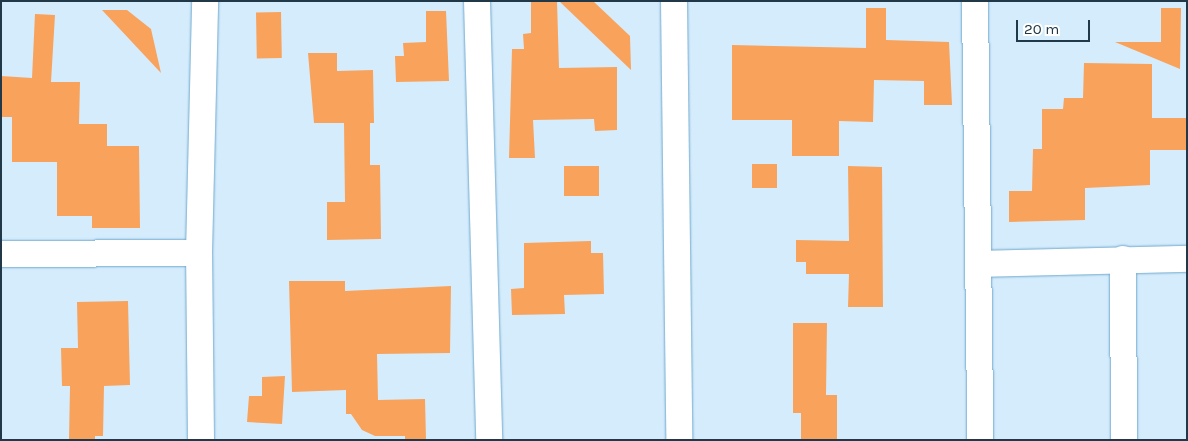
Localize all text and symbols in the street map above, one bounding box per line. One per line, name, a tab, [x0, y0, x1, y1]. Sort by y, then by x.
scale bar	[1018, 10, 1092, 42]
text: 20 m	[1024, 20, 1059, 38]

